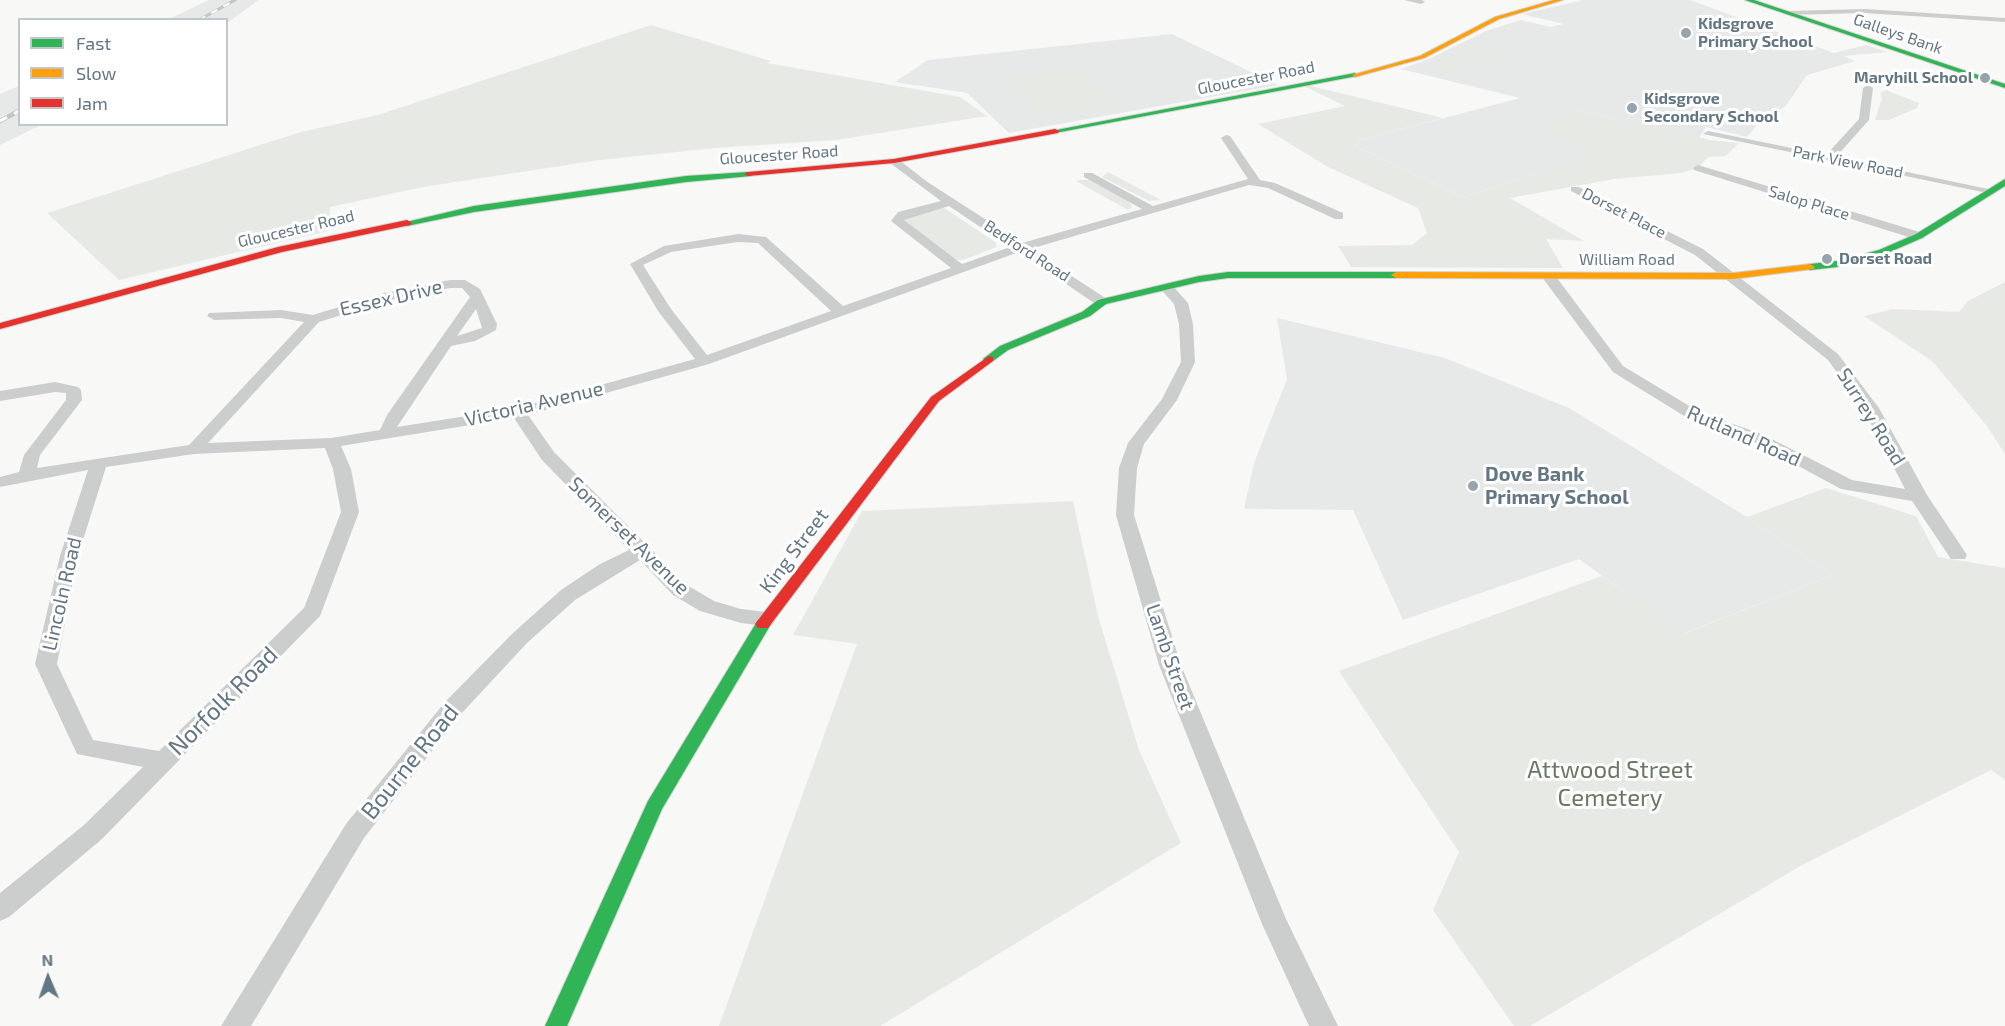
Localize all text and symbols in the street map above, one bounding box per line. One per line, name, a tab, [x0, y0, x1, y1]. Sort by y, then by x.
street label: Galleys Bank	[1851, 10, 1945, 58]
place label: Kidsgrove Primary School	[1698, 14, 1813, 52]
legend	[18, 18, 228, 126]
marker: Kidsgrove Primary School	[1679, 26, 1693, 40]
text: Fast	[76, 32, 111, 54]
street label: Gloucester Road	[1196, 57, 1316, 99]
text: Slow	[76, 62, 116, 84]
place label: Maryhill School	[1854, 68, 1973, 88]
marker: Maryhill School	[1978, 71, 1992, 85]
place label: Kidsgrove Secondary School	[1644, 89, 1779, 127]
text: Jam	[76, 92, 108, 114]
marker: Kidsgrove Secondary School	[1625, 101, 1639, 115]
street label: Gloucester Road	[719, 141, 839, 169]
street label: Park View Road	[1791, 142, 1905, 182]
street label: Salop Place	[1766, 182, 1852, 224]
street label: Dorset Place	[1579, 184, 1669, 242]
street label: Gloucester Road	[236, 206, 356, 252]
street label: Bedford Road	[980, 216, 1074, 286]
place label: Dorset Road	[1839, 249, 1932, 269]
street label: William Road	[1579, 250, 1675, 270]
marker: Dorset Road	[1820, 252, 1834, 266]
street label: Essex Drive	[337, 275, 445, 321]
street label: Surrey Road	[1832, 364, 1910, 470]
street label: Victoria Avenue	[462, 376, 606, 432]
street label: Rutland Road	[1683, 400, 1805, 472]
place label: Dove Bank Primary School	[1485, 462, 1629, 509]
street label: Somerset Avenue	[564, 472, 694, 600]
marker: Dove Bank Primary School	[1466, 479, 1480, 493]
street label: King Street	[754, 504, 834, 598]
street label: Lincoln Road	[37, 535, 87, 653]
street label: Lamb Street	[1141, 601, 1199, 713]
street label: Norfolk Road	[162, 640, 284, 762]
street label: Bourne Road	[355, 699, 465, 825]
park label: Attwood Street Cemetery	[1527, 756, 1693, 812]
north arrow	[18, 948, 78, 1008]
text: N	[41, 950, 53, 969]

